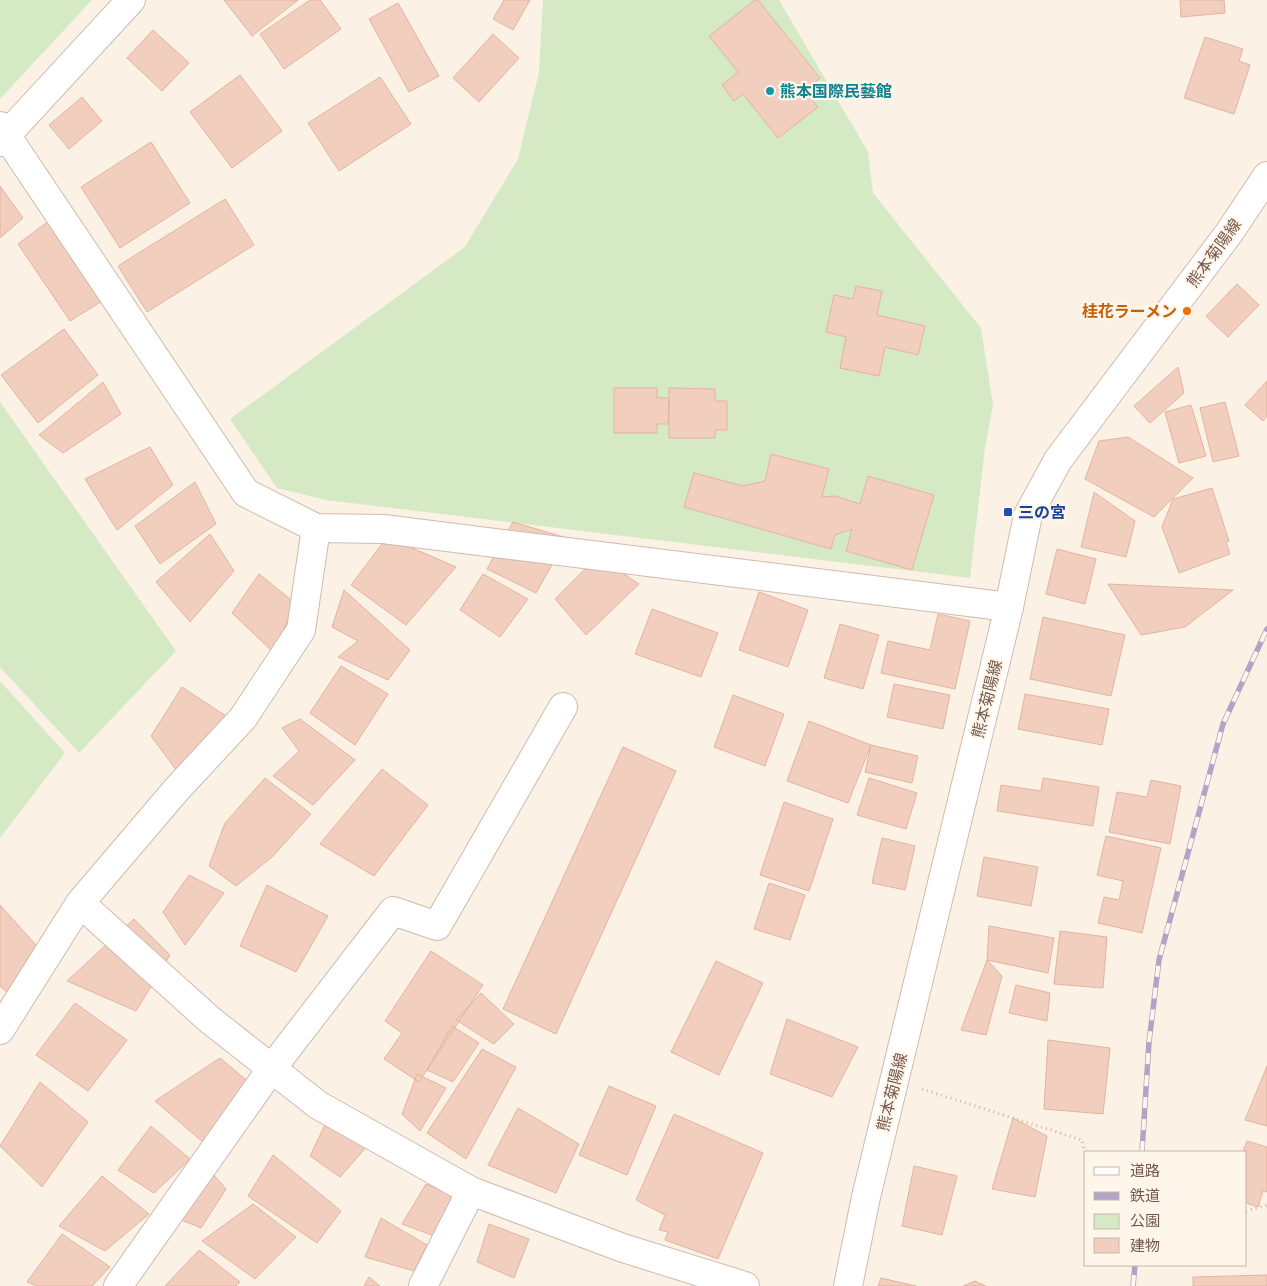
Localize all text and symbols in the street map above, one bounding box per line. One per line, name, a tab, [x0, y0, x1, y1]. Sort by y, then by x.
place label: 熊本国際民藝館	[780, 82, 892, 100]
marker: 熊本国際民藝館	[764, 85, 776, 97]
street label: 熊本菊陽線	[1184, 216, 1244, 290]
place label: 桂花ラーメン	[1082, 303, 1177, 320]
marker: 桂花ラーメン	[1181, 305, 1193, 317]
place label: 三の宮	[1018, 504, 1066, 521]
marker: 三の宮	[1002, 506, 1014, 518]
street label: 熊本菊陽線	[969, 658, 1005, 740]
street label: 熊本菊陽線	[874, 1051, 910, 1133]
legend	[1084, 1151, 1247, 1266]
text: 道路	[1130, 1162, 1160, 1179]
text: 鉄道	[1130, 1187, 1160, 1204]
text: 公園	[1130, 1212, 1160, 1229]
text: 建物	[1130, 1237, 1160, 1254]

